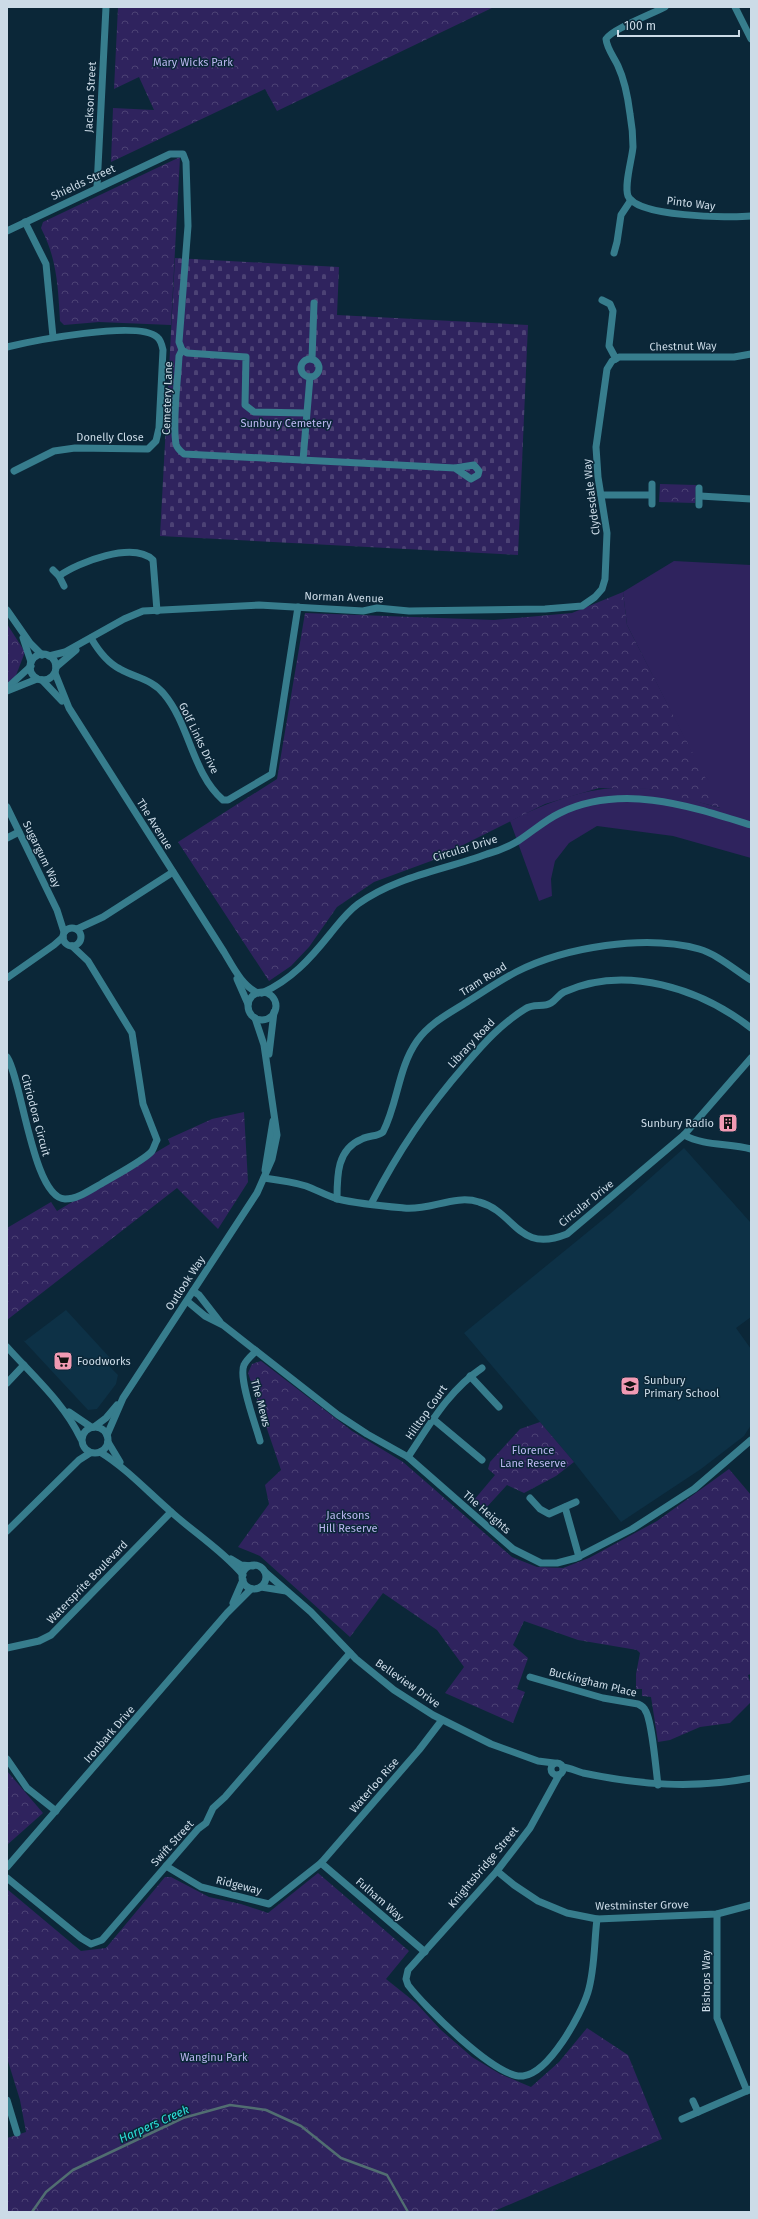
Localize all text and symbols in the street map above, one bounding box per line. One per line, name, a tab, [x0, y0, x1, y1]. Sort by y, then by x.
scale bar	[618, 12, 739, 38]
text: 100 m	[624, 19, 656, 33]
park label: Mary Wicks Park	[153, 56, 233, 69]
street label: Jackson Street	[82, 61, 99, 133]
street label: Shields Street	[49, 162, 117, 203]
street label: Pinto Way	[666, 194, 717, 213]
street label: Chestnut Way	[649, 339, 717, 354]
street label: Cemetery Lane	[160, 361, 175, 435]
park label: Sunbury Cemetery	[240, 417, 332, 430]
street label: Donelly Close	[76, 431, 144, 444]
street label: Clydesdale Way	[580, 457, 603, 536]
street label: Norman Avenue	[304, 590, 384, 605]
street label: Golf Links Drive	[176, 700, 221, 776]
street label: The Avenue	[134, 796, 175, 852]
street label: Sugargum Way	[20, 819, 63, 890]
street label: Circular Drive	[431, 832, 499, 864]
street label: Tram Road	[457, 960, 509, 999]
street label: Library Road	[445, 1016, 498, 1071]
street label: Citriodora Circuit	[18, 1073, 53, 1158]
building icon: Sunbury Radio	[717, 1112, 739, 1134]
place label: Sunbury Radio	[641, 1117, 714, 1130]
street label: Circular Drive	[556, 1177, 616, 1229]
street label: Outlook Way	[163, 1253, 208, 1313]
supermarket icon: Foodworks	[52, 1350, 74, 1372]
place label: Foodworks	[77, 1355, 131, 1368]
place label: Sunbury Primary School	[644, 1374, 719, 1400]
school or university icon: Sunbury Primary School	[619, 1375, 641, 1397]
street label: The Mews	[248, 1378, 273, 1428]
street label: Hilltop Court	[403, 1382, 450, 1442]
park label: Florence Lane Reserve	[500, 1444, 566, 1470]
street label: The Heights	[460, 1488, 513, 1537]
park label: Jacksons Hill Reserve	[318, 1509, 378, 1535]
street label: Watersprite Boulevard	[44, 1538, 130, 1627]
street label: Belleview Drive	[373, 1656, 443, 1711]
street label: Buckingham Place	[547, 1665, 638, 1700]
street label: Ironbark Drive	[81, 1703, 138, 1765]
street label: Waterloo Rise	[347, 1755, 402, 1815]
street label: Swift Street	[148, 1818, 196, 1869]
street label: Knightsbridge Street	[446, 1824, 521, 1911]
street label: Ridgeway	[215, 1874, 264, 1898]
street label: Fulham Way	[353, 1875, 407, 1924]
street label: Westminster Grove	[595, 1898, 689, 1913]
street label: Bishops Way	[700, 1949, 713, 2012]
park label: Wanginu Park	[180, 2051, 248, 2064]
water label: Harpers Creek	[117, 2102, 192, 2146]

